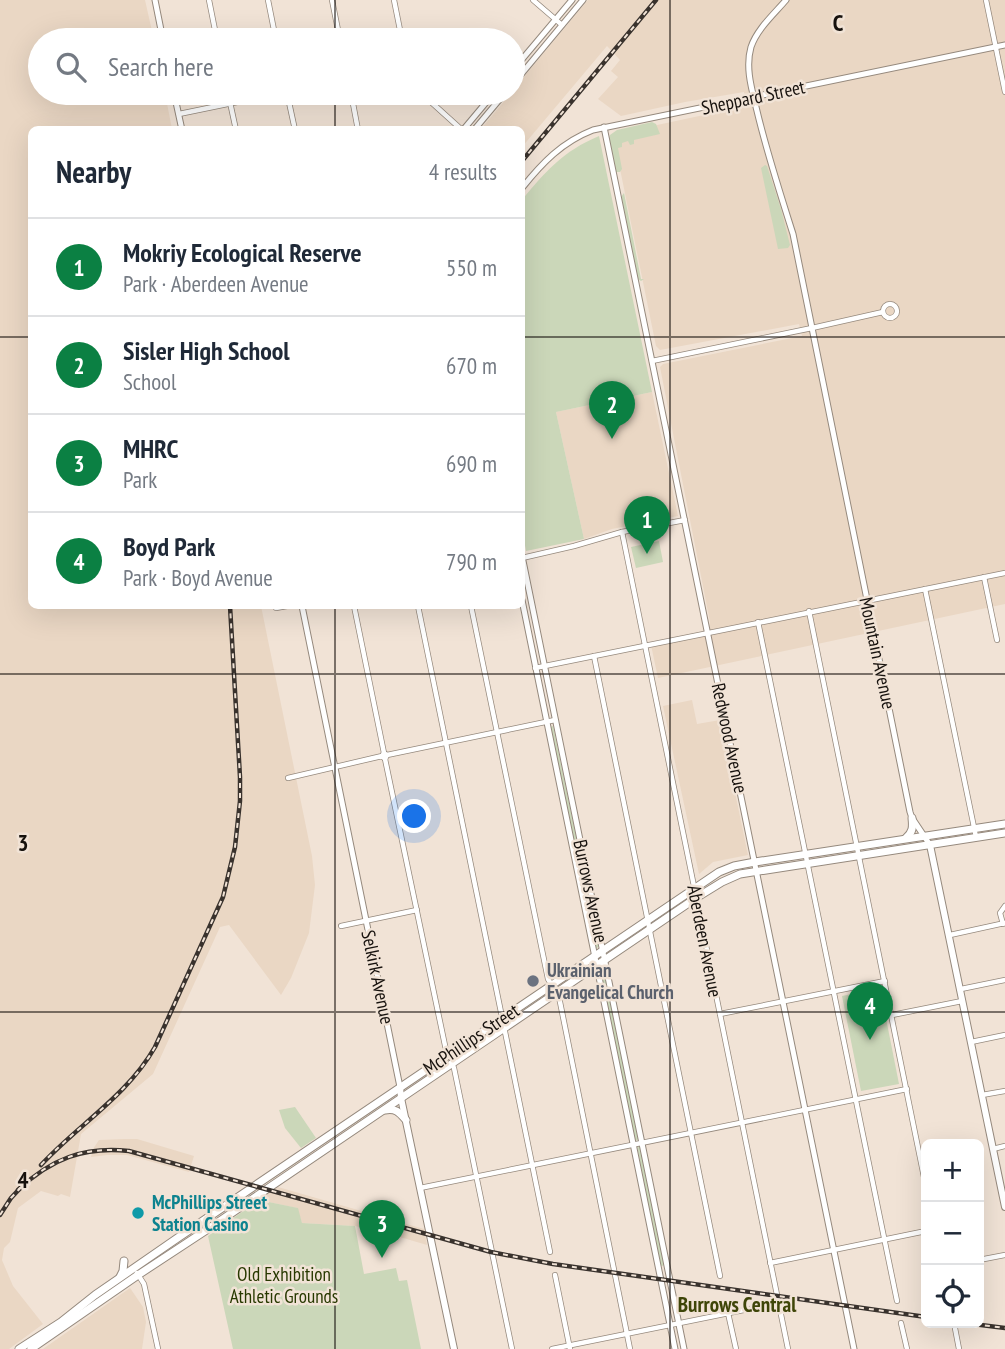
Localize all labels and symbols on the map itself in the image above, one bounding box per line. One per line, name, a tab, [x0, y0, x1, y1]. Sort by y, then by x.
text: C	[833, 8, 844, 37]
street label: Sheppard Street	[699, 74, 808, 120]
pin: 2	[589, 381, 635, 439]
pin: 1	[624, 496, 670, 554]
street label: Mountain Avenue	[854, 595, 902, 711]
street label: Redwood Avenue	[707, 681, 753, 795]
your location	[397, 799, 431, 833]
text: 3	[18, 828, 29, 857]
street label: Burrows Avenue	[568, 837, 614, 945]
street label: Aberdeen Avenue	[682, 883, 728, 999]
street label: Selkirk Avenue	[356, 928, 400, 1026]
place label: Ukrainian Evangelical Church	[547, 958, 674, 1004]
marker: Ukrainian Evangelical Church	[525, 973, 541, 989]
pin: 4	[847, 982, 893, 1040]
street label: McPhillips Street	[418, 998, 524, 1080]
text: 4	[18, 1165, 29, 1194]
place label: McPhillips Street Station Casino	[152, 1190, 267, 1236]
pin: 3	[359, 1200, 405, 1258]
marker: McPhillips Street Station Casino	[130, 1205, 146, 1221]
park label: Old Exhibition Athletic Grounds	[230, 1262, 338, 1308]
district label: Burrows Central	[678, 1291, 797, 1318]

